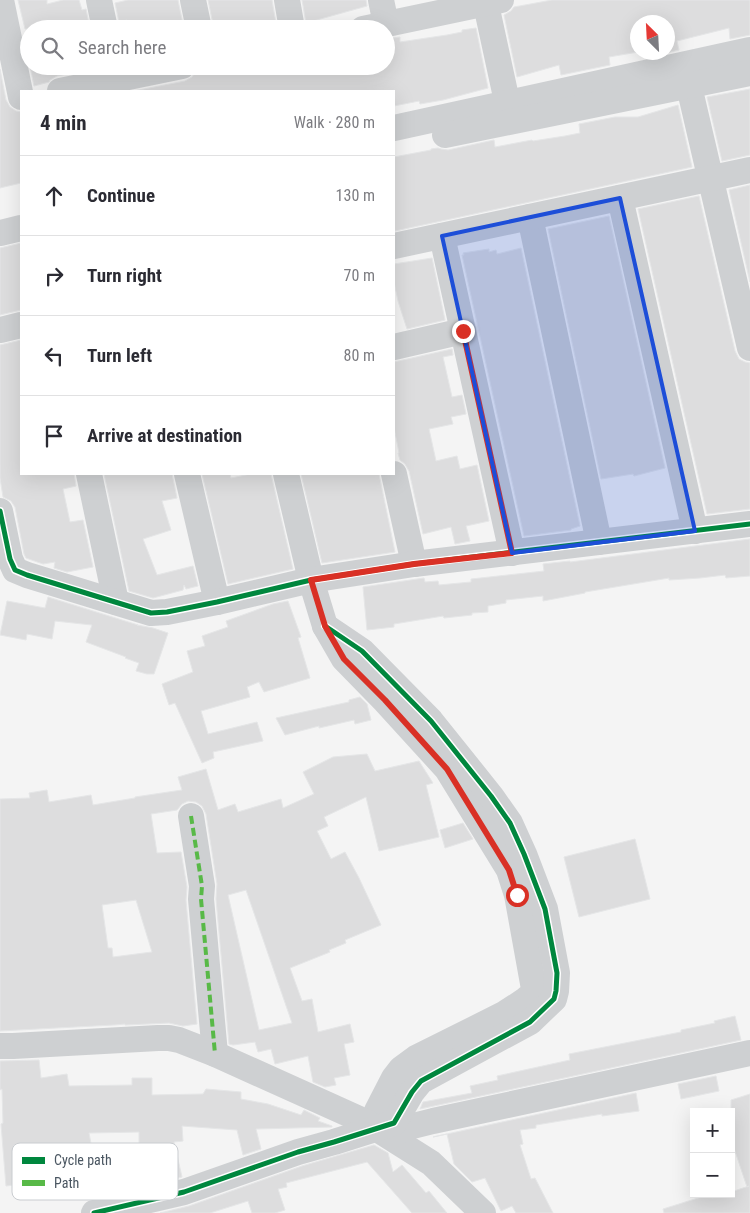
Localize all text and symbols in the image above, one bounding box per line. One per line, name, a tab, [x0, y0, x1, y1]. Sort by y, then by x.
north arrow	[630, 15, 675, 60]
search box	[20, 20, 395, 75]
icon: search	[38, 34, 66, 62]
text: Search here	[78, 36, 166, 59]
text: 4 min	[40, 111, 87, 135]
text: Walk · 280 m	[294, 113, 375, 132]
icon: ahead	[40, 182, 68, 210]
text: Continue	[87, 184, 155, 207]
text: 130 m	[336, 186, 375, 205]
icon: right	[40, 262, 68, 290]
text: Turn right	[87, 264, 162, 287]
text: 70 m	[343, 266, 375, 285]
route end	[452, 320, 475, 343]
icon: left	[40, 342, 68, 370]
text: Turn left	[87, 344, 152, 367]
text: 80 m	[343, 346, 375, 365]
icon: arrive	[40, 422, 68, 450]
text: Arrive at destination	[87, 424, 242, 447]
route start	[506, 884, 529, 907]
map controls	[690, 1108, 735, 1198]
button: +	[690, 1108, 735, 1153]
legend	[12, 1143, 178, 1200]
text: Cycle path	[54, 1152, 112, 1168]
button: −	[690, 1153, 735, 1198]
text: Path	[54, 1175, 79, 1191]

